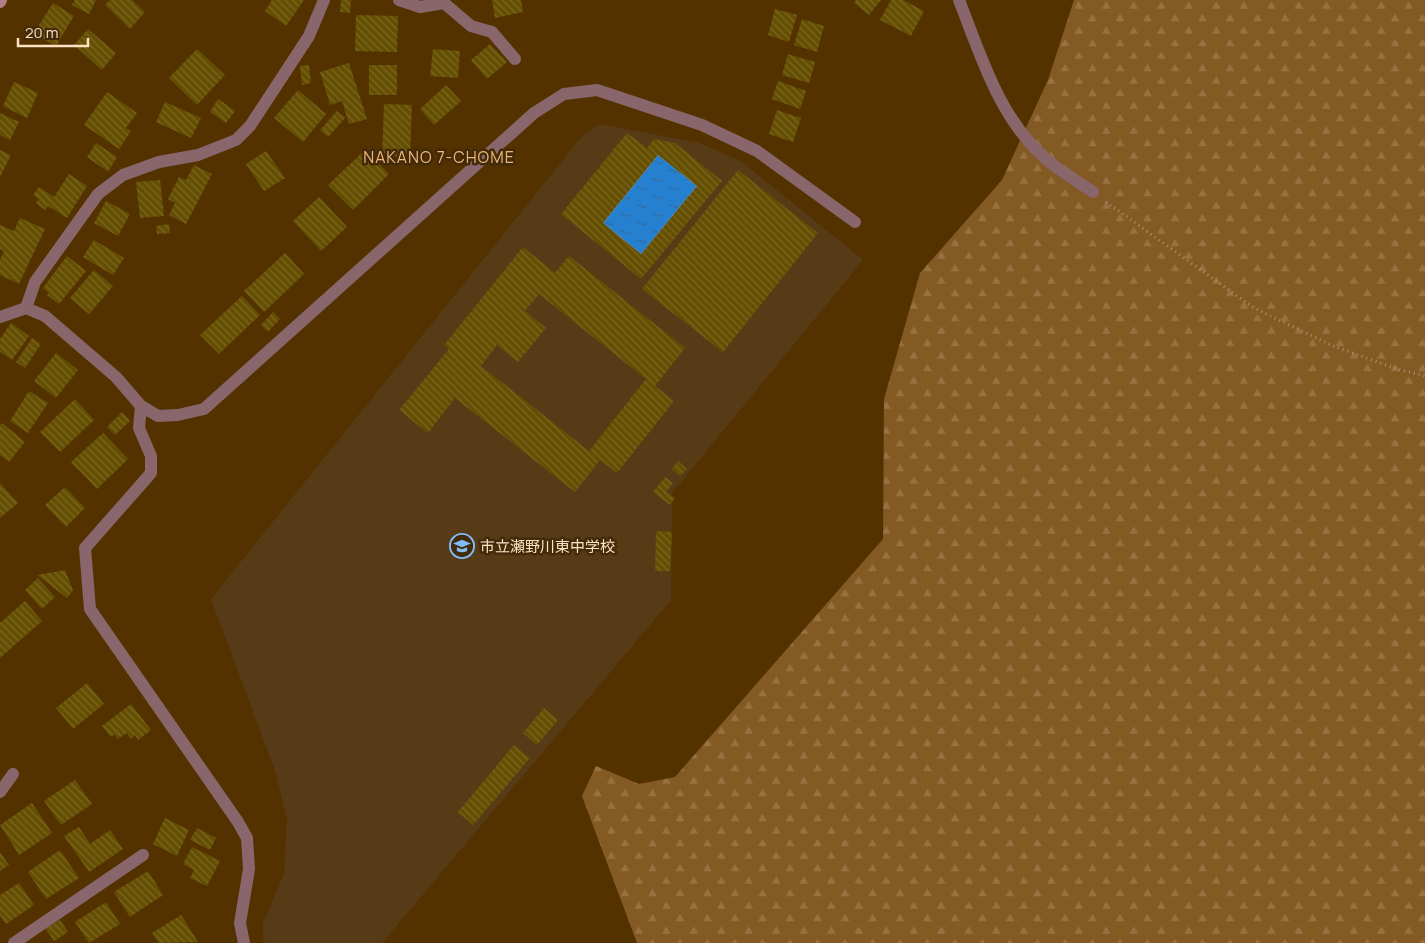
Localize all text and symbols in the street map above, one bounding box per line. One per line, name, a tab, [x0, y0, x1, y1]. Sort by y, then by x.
scale bar	[18, 15, 88, 47]
text: 20 m	[25, 22, 58, 43]
district label: NAKANO 7-CHOME	[363, 146, 515, 168]
school or university icon: 市立瀬野川東中学校	[449, 533, 475, 559]
place label: 市立瀬野川東中学校	[480, 536, 615, 557]

